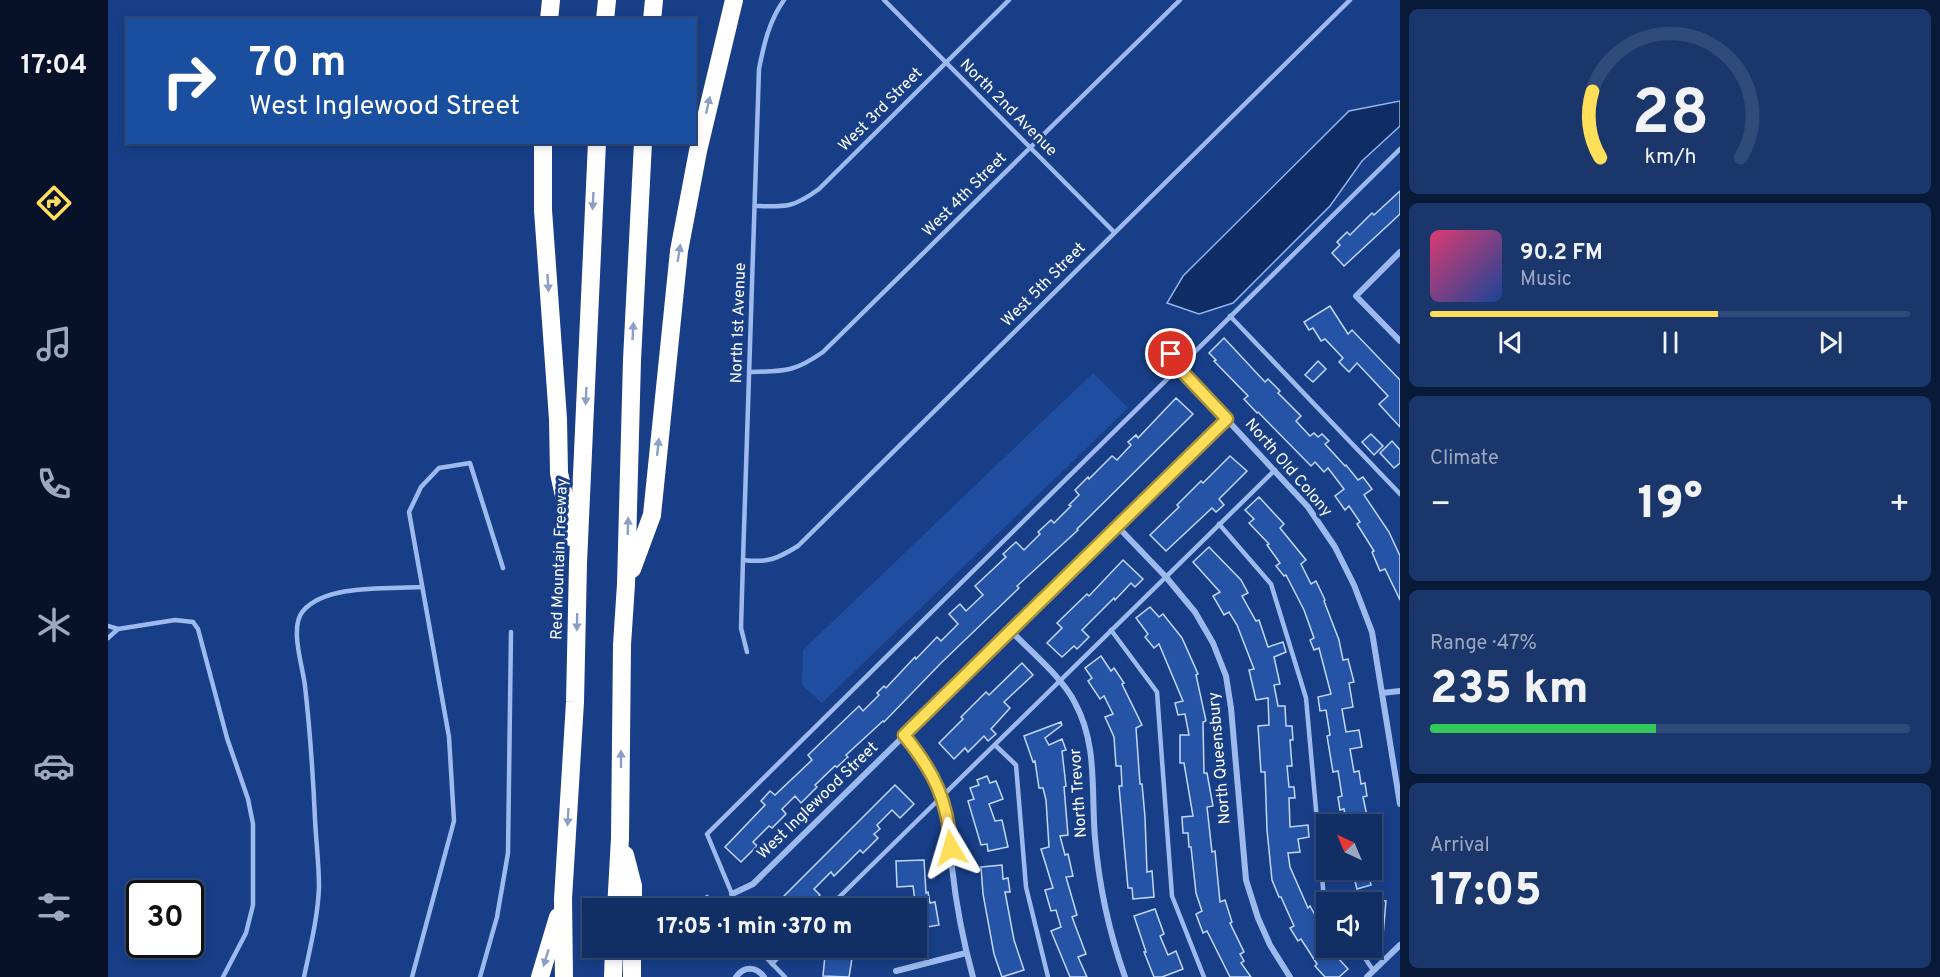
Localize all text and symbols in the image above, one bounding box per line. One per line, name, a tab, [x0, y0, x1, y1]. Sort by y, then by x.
text: 70 m	[249, 38, 347, 91]
icon: right	[150, 42, 228, 120]
text: 17:04	[21, 49, 87, 83]
street label: North 2nd Avenue	[955, 55, 1061, 161]
street label: West 3rd Street	[835, 64, 927, 156]
text: 28	[1631, 77, 1709, 156]
text: West Inglewood Street	[249, 90, 520, 124]
one-way arrow	[704, 96, 714, 114]
text: km/h	[1644, 145, 1696, 172]
street label: West 4th Street	[919, 149, 1011, 241]
icon: directions	[33, 182, 75, 224]
one-way arrow	[589, 191, 598, 210]
street label: West 5th Street	[998, 239, 1090, 331]
text: 90.2 FM	[1520, 240, 1603, 267]
one-way arrow	[675, 243, 684, 262]
street label: North 1st Avenue	[727, 262, 751, 384]
text: Music	[1520, 267, 1572, 293]
one-way arrow	[543, 273, 552, 292]
one-way arrow	[629, 322, 638, 341]
icon: music	[33, 323, 75, 365]
icon: previous	[1494, 326, 1527, 359]
icon: pause	[1654, 326, 1687, 359]
icon: next	[1814, 326, 1847, 359]
pin	[1145, 328, 1196, 379]
icon: arrive	[1154, 337, 1187, 370]
one-way arrow	[582, 386, 591, 405]
street label: North Old Colony	[1240, 415, 1336, 521]
one-way arrow	[654, 437, 663, 456]
text: Climate	[1430, 446, 1499, 472]
icon: phone	[33, 463, 75, 505]
text: 19°	[1637, 477, 1703, 534]
street label: Red Mountain Freeway	[547, 478, 573, 640]
text: −	[1430, 485, 1451, 527]
text: +	[1889, 485, 1910, 527]
one-way arrow	[623, 516, 633, 535]
icon: climate	[33, 604, 75, 646]
one-way arrow	[572, 612, 581, 631]
text: Range · 47%	[1430, 631, 1537, 657]
text: 235 km	[1430, 662, 1589, 719]
street label: North Queensbury	[1204, 691, 1236, 825]
street label: West Inglewood Street	[753, 738, 883, 864]
icon: car	[33, 745, 75, 787]
street label: North Trevor	[1066, 748, 1092, 838]
one-way arrow	[616, 749, 626, 768]
one-way arrow	[564, 807, 573, 826]
north arrow	[1316, 814, 1382, 880]
map controls	[1316, 814, 1382, 958]
position arrow	[919, 816, 983, 880]
text: Arrival	[1430, 833, 1490, 859]
text: 17:05	[1430, 864, 1542, 921]
speed limit sign: 30	[126, 880, 204, 958]
icon: filters	[33, 886, 75, 928]
button: sound	[1316, 892, 1382, 958]
text: 17:05 · 1 min · 370 m	[657, 914, 852, 941]
one-way arrow	[540, 949, 550, 967]

